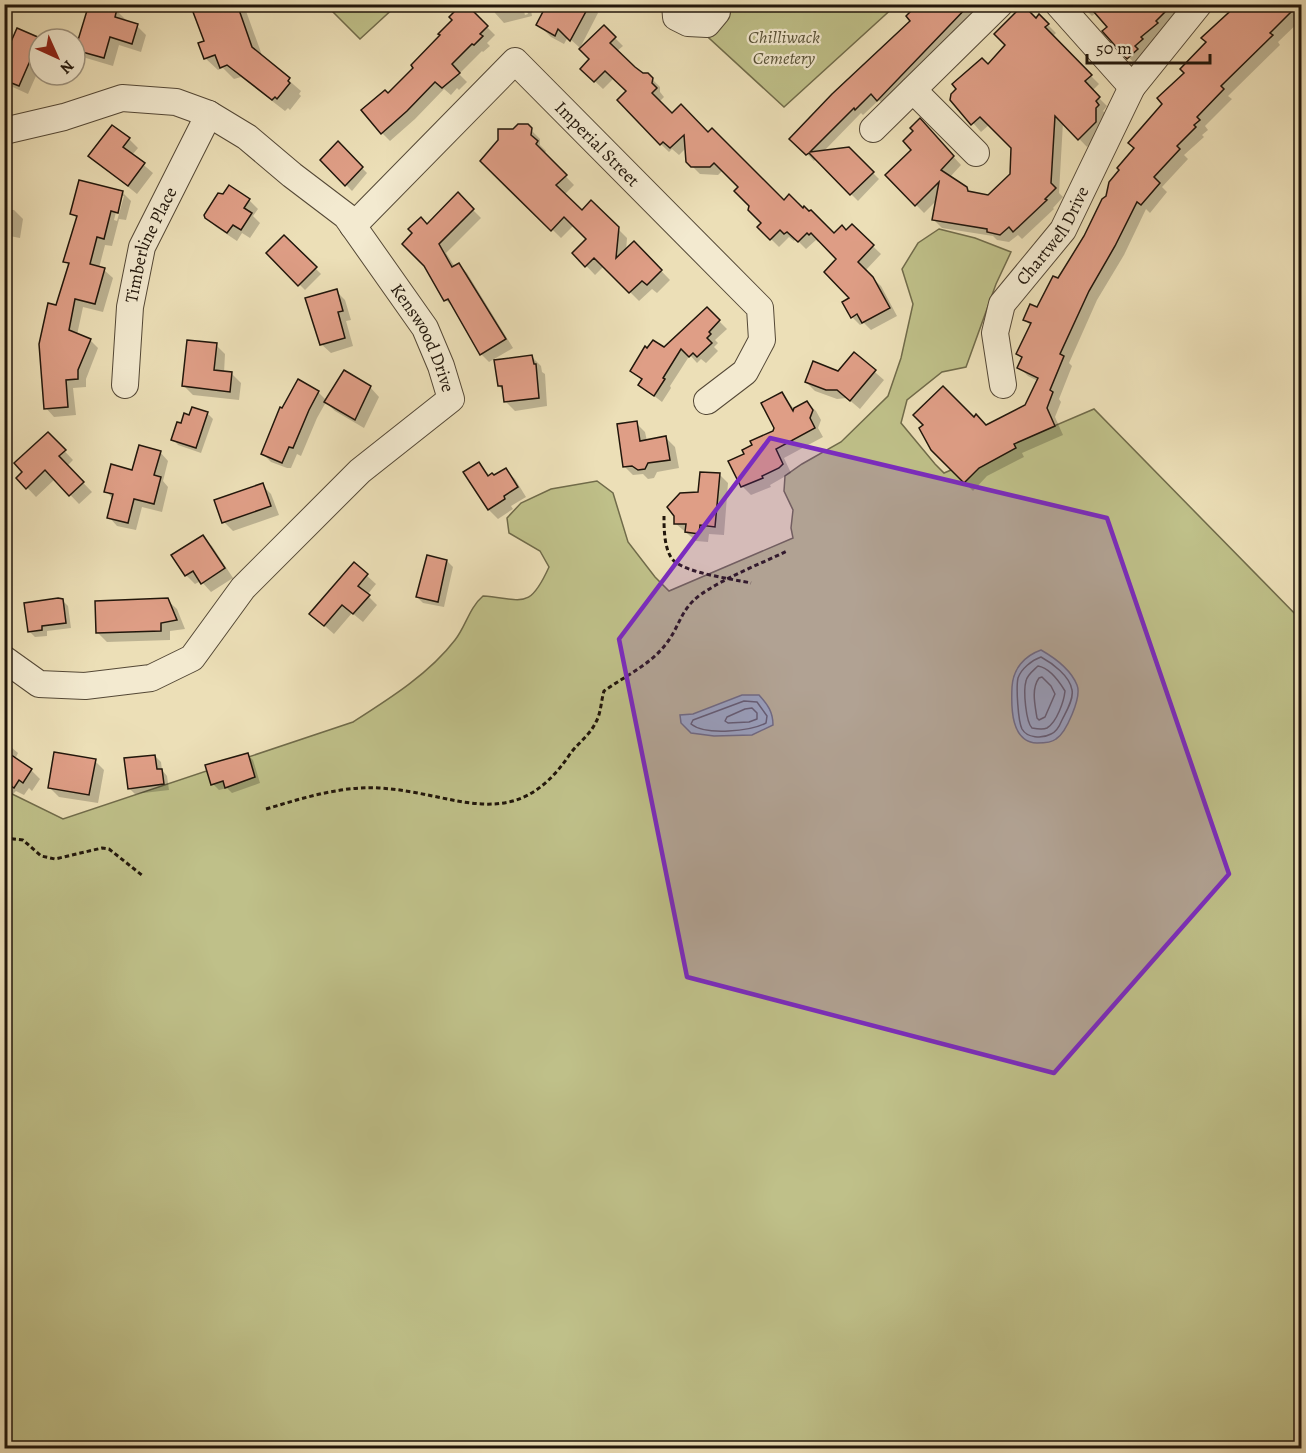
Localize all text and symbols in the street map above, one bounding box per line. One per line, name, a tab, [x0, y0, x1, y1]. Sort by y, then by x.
park label: Chilliwack Cemetery	[748, 25, 820, 70]
north arrow	[27, 27, 87, 87]
scale bar	[1087, 27, 1210, 65]
text: 50 m	[1096, 36, 1132, 60]
text: N	[55, 55, 79, 79]
street label: Imperial Street	[549, 96, 645, 192]
street label: Chartwell Drive	[1010, 182, 1094, 290]
street label: Timberline Place	[119, 183, 182, 305]
street label: Kenswood Drive	[385, 279, 460, 395]

